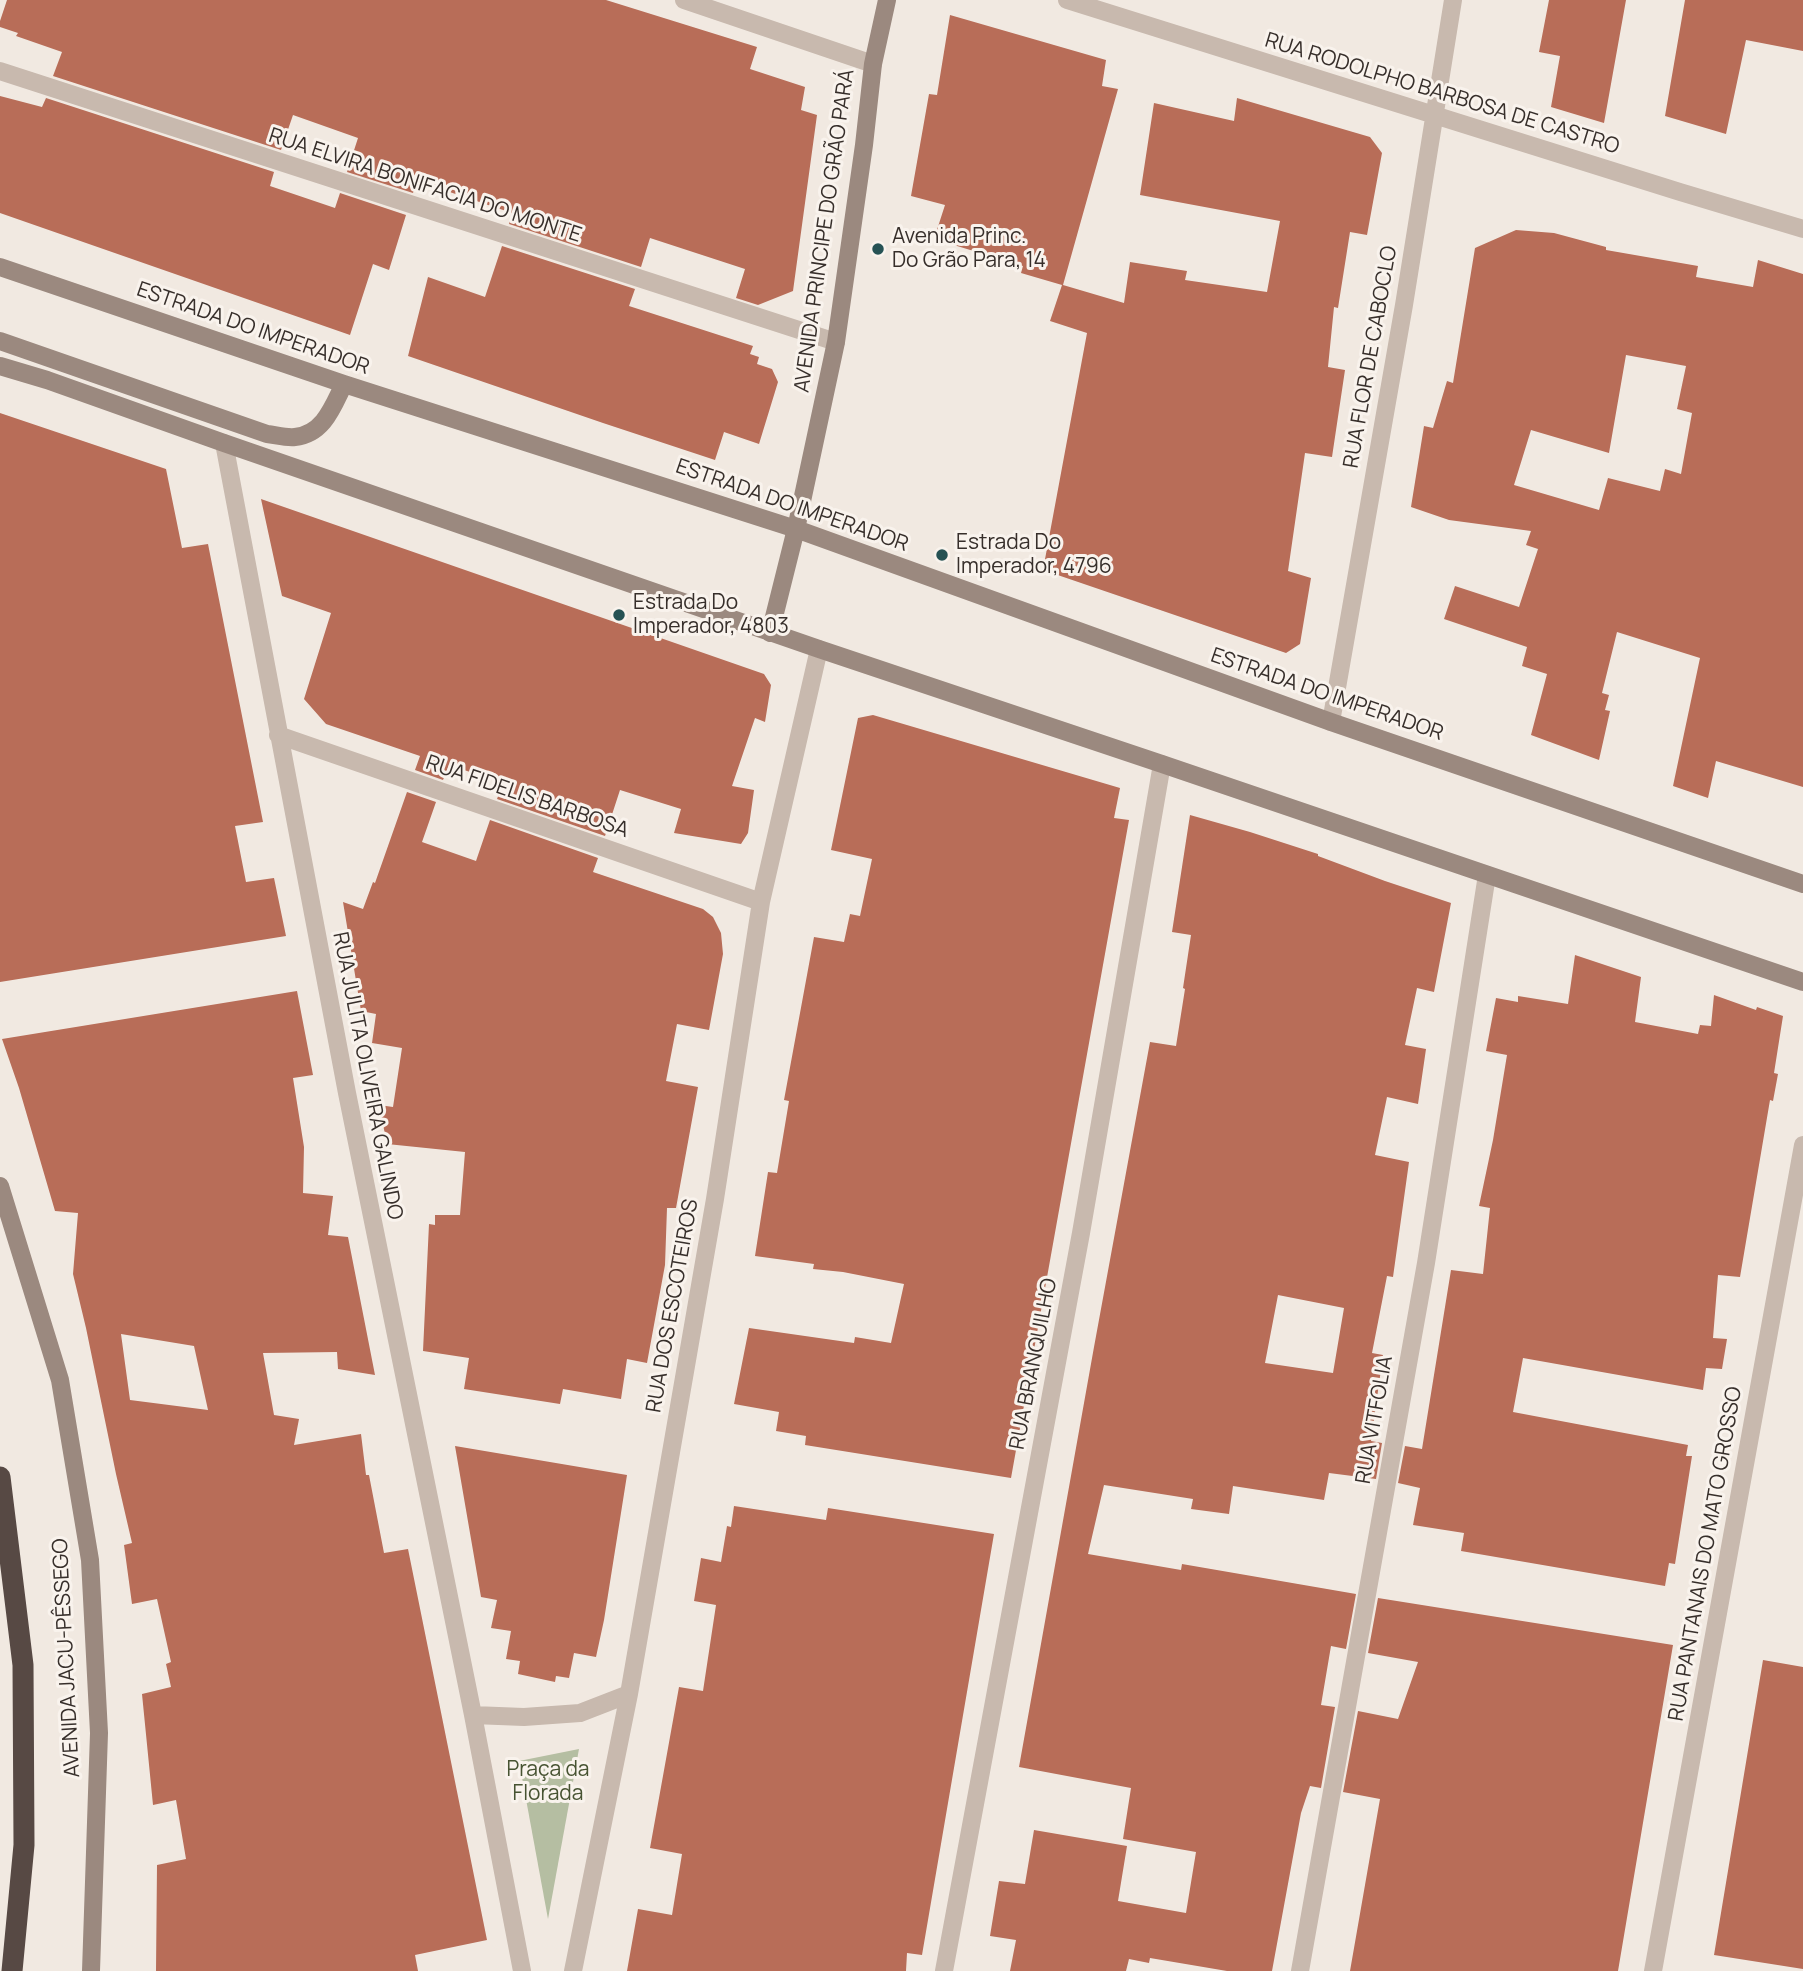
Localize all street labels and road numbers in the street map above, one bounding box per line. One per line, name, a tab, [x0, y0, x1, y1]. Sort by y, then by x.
street label: RUA RODOLPHO BARBOSA DE CASTRO	[1262, 28, 1622, 160]
street label: AVENIDA PRINCIPE DO GRÃO PARÁ	[790, 68, 860, 394]
street label: RUA ELVIRA BONIFACIA DO MONTE	[265, 123, 585, 249]
street label: RUA FLOR DE CABOCLO	[1339, 244, 1403, 470]
street label: ESTRADA DO IMPERADOR	[133, 277, 373, 381]
street label: ESTRADA DO IMPERADOR	[672, 454, 912, 558]
street label: ESTRADA DO IMPERADOR	[1207, 643, 1447, 747]
street label: RUA FIDELIS BARBOSA	[422, 750, 632, 844]
street label: RUA JULITA OLIVEIRA GALINDO	[327, 930, 407, 1222]
street label: RUA DOS ESCOTEIROS	[642, 1197, 704, 1415]
street label: RUA BRANQUILHO	[1005, 1276, 1063, 1452]
street label: RUA VITFOLIA	[1351, 1354, 1399, 1486]
street label: RUA PANTANAIS DO MATO GROSSO	[1664, 1385, 1748, 1723]
street label: AVENIDA JACU-PÊSSEGO	[48, 1538, 86, 1778]

